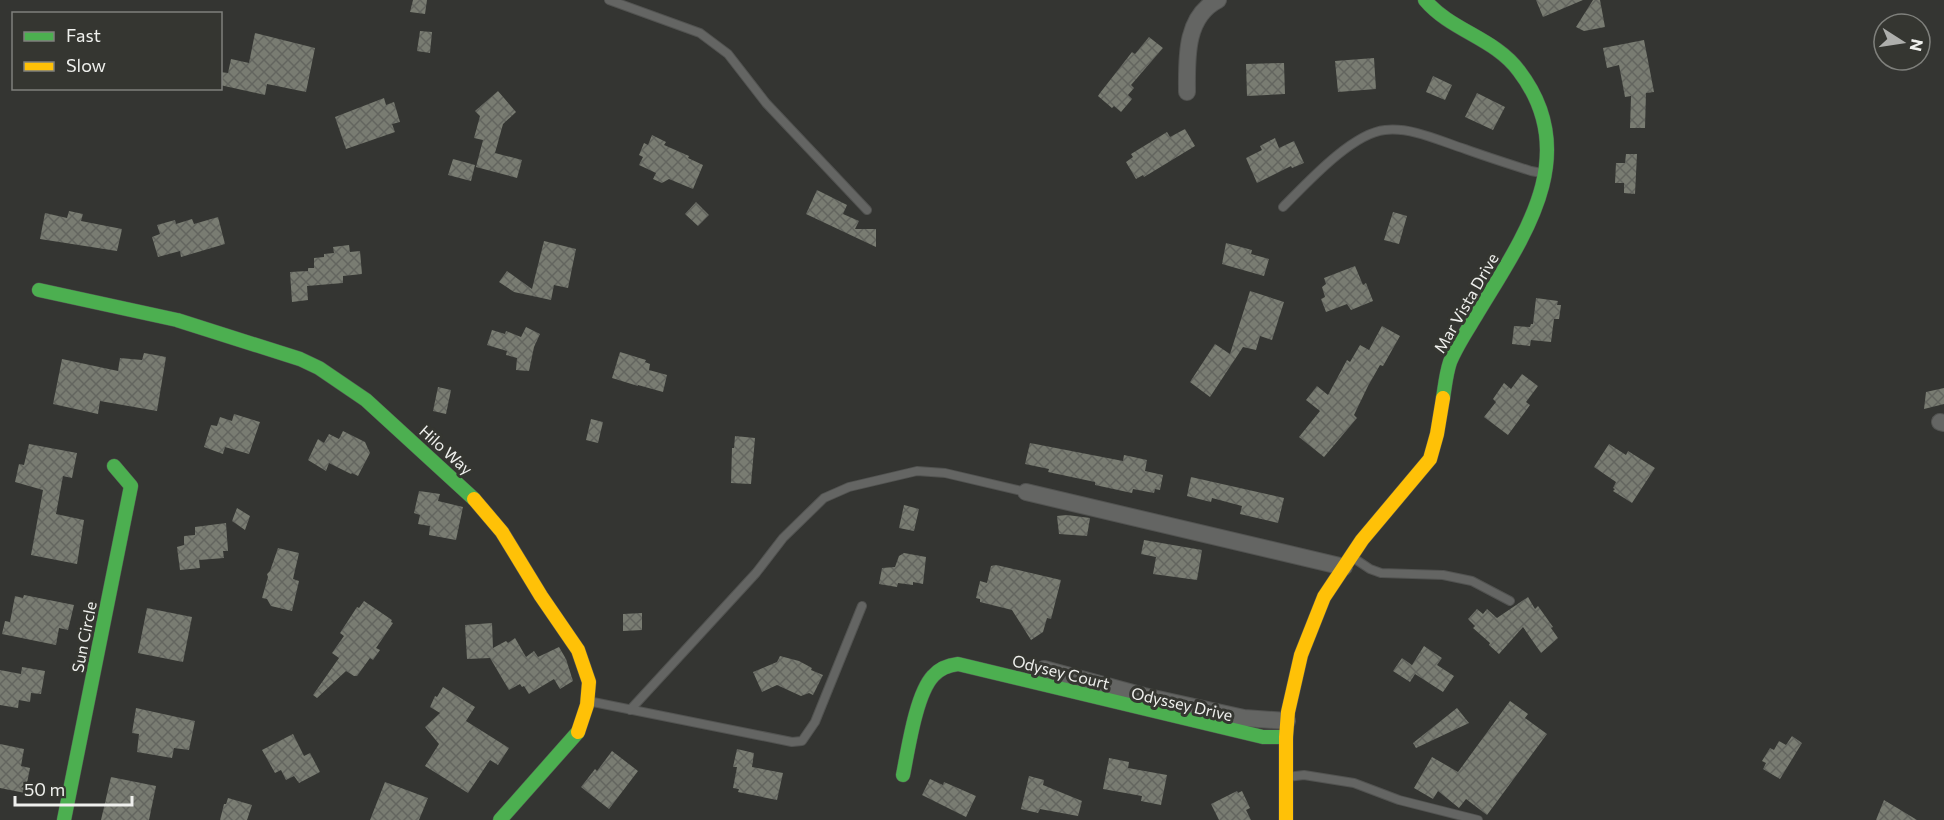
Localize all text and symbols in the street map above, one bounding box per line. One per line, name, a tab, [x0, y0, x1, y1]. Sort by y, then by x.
legend	[12, 12, 222, 90]
north arrow	[1872, 12, 1932, 72]
text: Fast	[66, 24, 101, 46]
text: N	[1907, 37, 1928, 53]
text: Slow	[66, 54, 106, 76]
street label: Mar Vista Drive	[1429, 250, 1502, 356]
street label: Hilo Way	[416, 421, 477, 478]
street label: Sun Circle	[67, 600, 100, 674]
street label: Odysey Court	[1010, 650, 1112, 693]
street label: Odyssey Drive	[1130, 683, 1235, 724]
scale bar	[15, 769, 132, 807]
text: 50 m	[24, 778, 65, 800]

